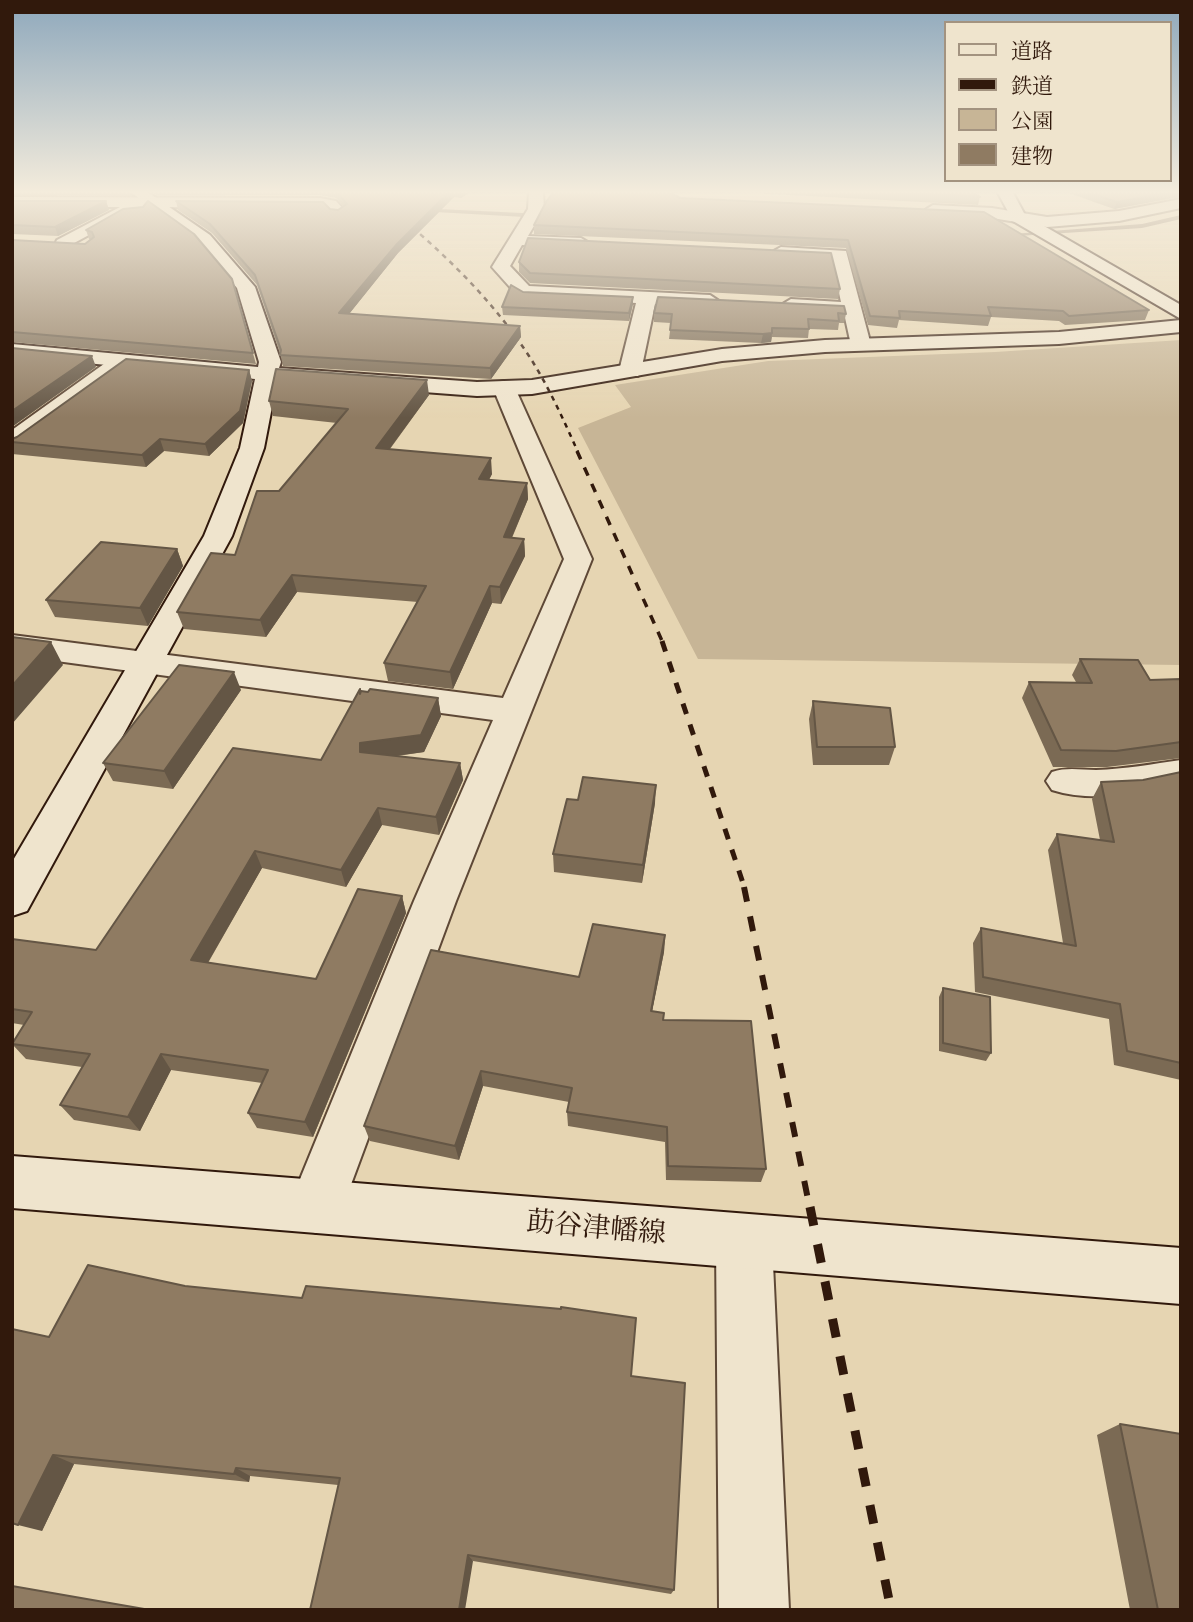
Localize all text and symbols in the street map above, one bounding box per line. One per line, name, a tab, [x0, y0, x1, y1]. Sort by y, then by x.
legend	[944, 21, 1172, 182]
text: 道路	[1011, 37, 1053, 66]
text: 鉄道	[1011, 72, 1053, 101]
text: 公園	[1011, 107, 1053, 136]
text: 建物	[1011, 142, 1053, 171]
street label: 莇谷津幡線	[525, 1207, 667, 1253]

